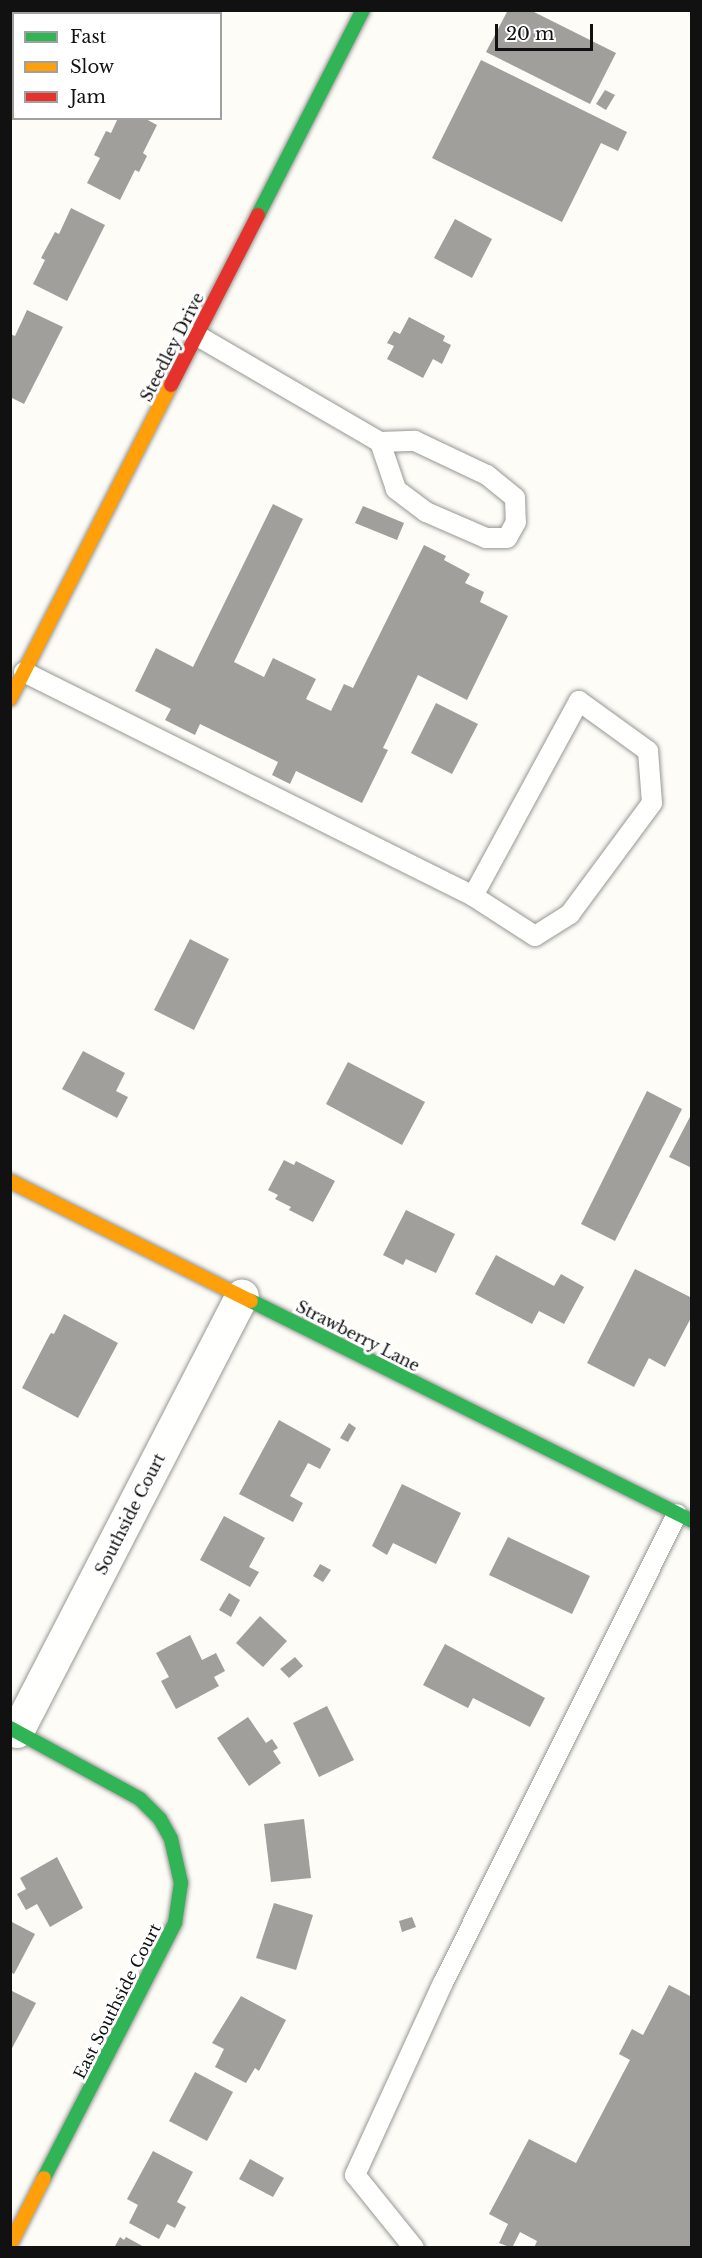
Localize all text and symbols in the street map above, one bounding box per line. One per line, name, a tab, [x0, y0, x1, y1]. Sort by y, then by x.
legend	[12, 12, 222, 120]
scale bar	[498, 12, 596, 50]
text: 20 m	[506, 23, 554, 45]
text: Fast	[70, 26, 106, 48]
text: Slow	[70, 56, 114, 78]
text: Jam	[70, 86, 106, 108]
street label: Steedley Drive	[136, 289, 208, 405]
street label: Strawberry Lane	[293, 1296, 423, 1376]
street label: Southside Court	[91, 1450, 169, 1578]
street label: East Southside Court	[69, 1920, 165, 2082]

